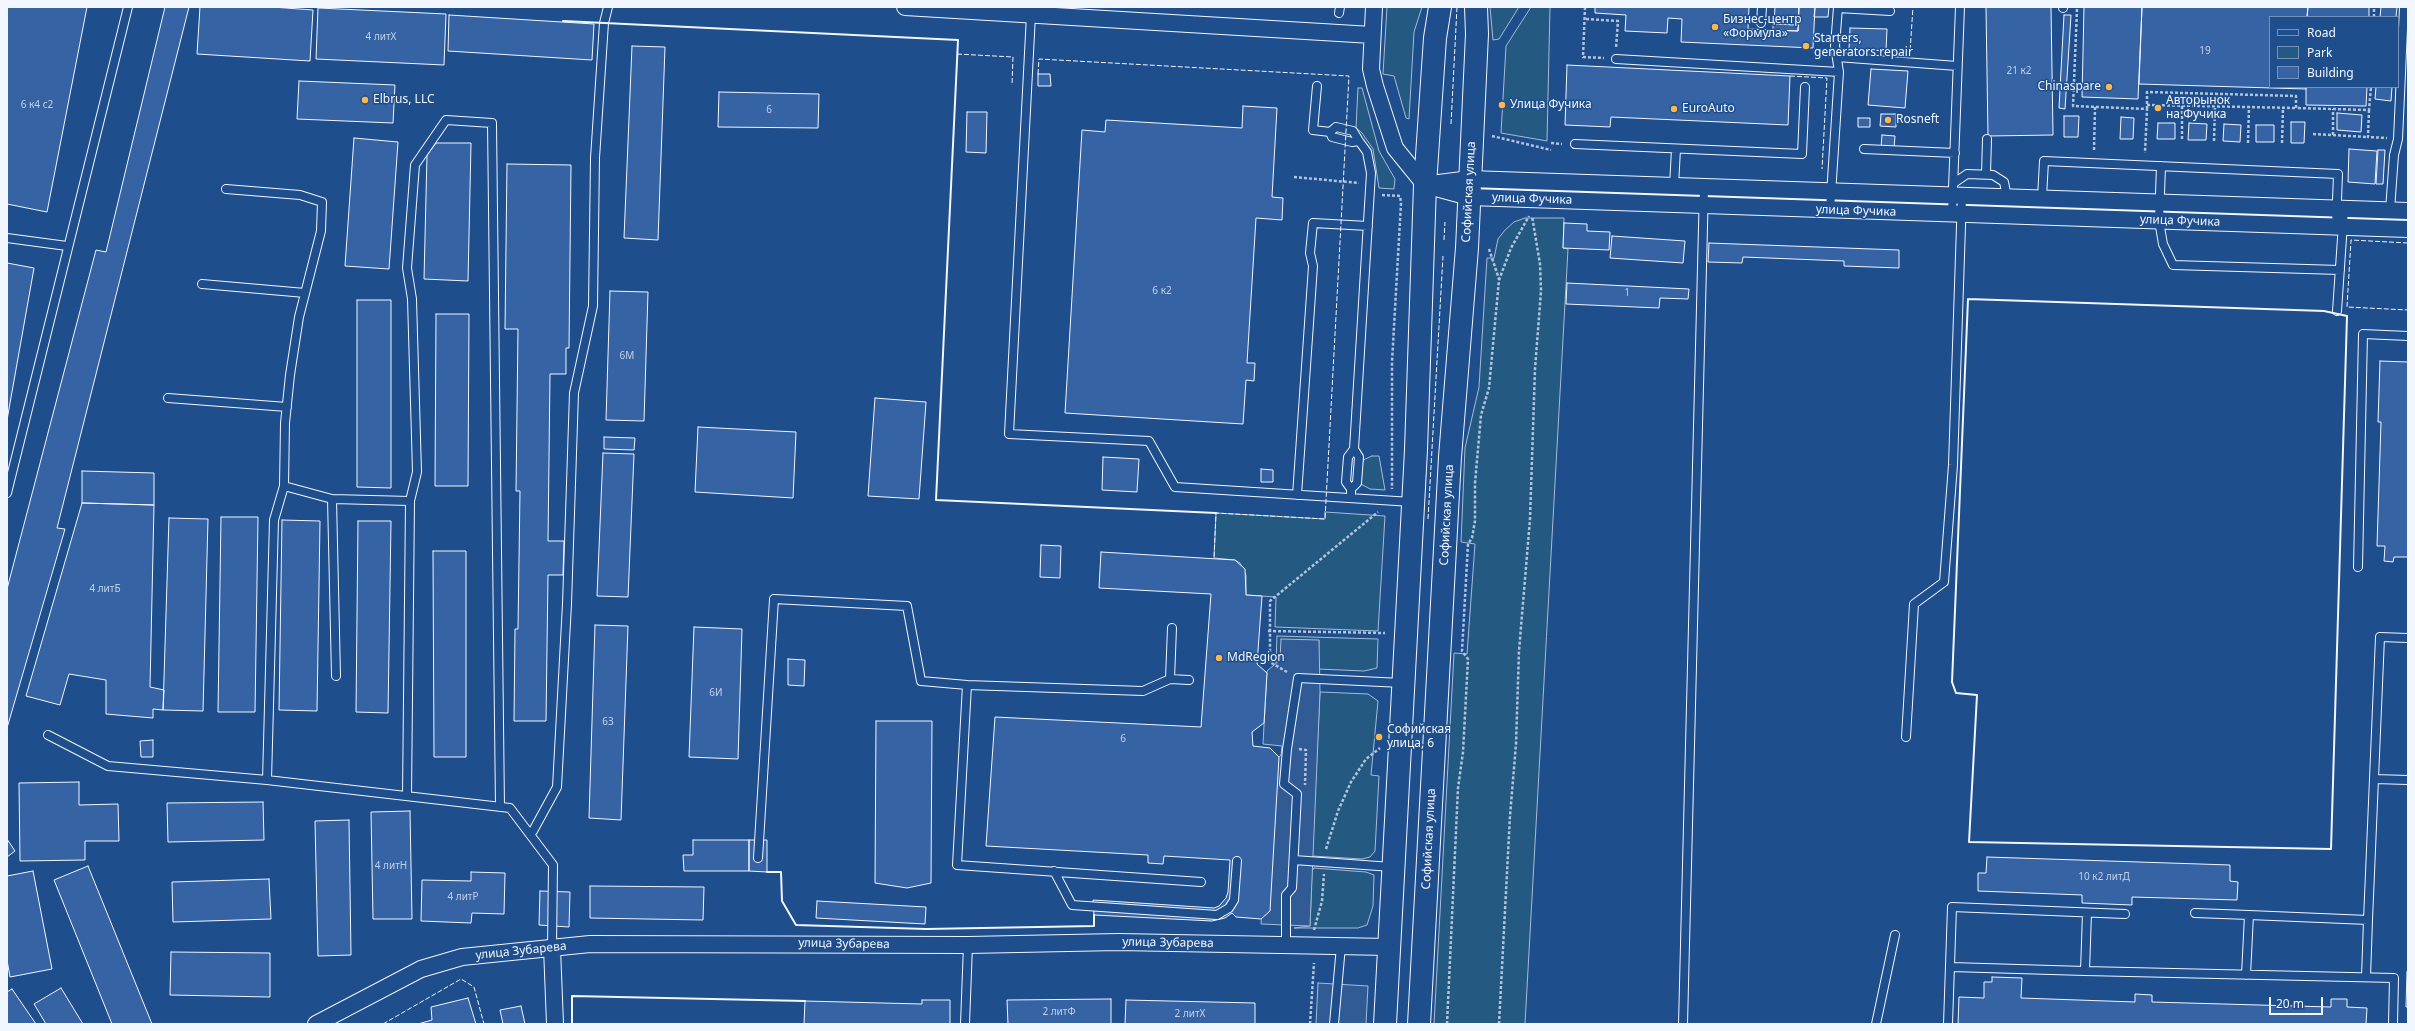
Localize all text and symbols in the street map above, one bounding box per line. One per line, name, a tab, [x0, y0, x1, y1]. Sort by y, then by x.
place label: Бизнес-центр «Формула»	[1723, 13, 1802, 41]
legend	[2269, 16, 2399, 88]
marker: Бизнес-центр «Формула»	[1710, 22, 1720, 32]
text: Road	[2307, 24, 2336, 41]
house number: 4 литХ	[366, 31, 396, 43]
place label: Starters, generators repair	[1814, 32, 1913, 60]
marker: Starters, generators repair	[1801, 41, 1811, 51]
text: Park	[2307, 44, 2332, 61]
house number: 19	[2199, 45, 2211, 57]
text: Building	[2307, 64, 2354, 81]
house number: 21 к2	[2006, 65, 2032, 77]
place label: Chinaspare	[2037, 80, 2101, 94]
marker: Chinaspare	[2104, 82, 2114, 92]
place label: Elbrus, LLC	[373, 93, 435, 107]
place label: Авторынок на Фучика	[2166, 94, 2230, 122]
marker: Elbrus, LLC	[360, 95, 370, 105]
place label: Улица Фучика	[1510, 98, 1592, 112]
house number: 6 к4 с2	[21, 99, 53, 111]
marker: Улица Фучика	[1497, 100, 1507, 110]
place label: EuroAuto	[1682, 102, 1735, 116]
marker: Авторынок на Фучика	[2153, 103, 2163, 113]
house number: 6	[766, 104, 772, 116]
marker: EuroAuto	[1669, 104, 1679, 114]
place label: Rosneft	[1896, 113, 1939, 127]
marker: Rosneft	[1883, 115, 1893, 125]
street label: Софийская улица	[1459, 141, 1479, 243]
street label: улица Фучика	[1492, 190, 1572, 208]
street label: улица Фучика	[1816, 202, 1896, 220]
street label: улица Фучика	[2140, 212, 2220, 230]
house number: 6 к2	[1152, 285, 1172, 297]
house number: 1	[1624, 287, 1630, 299]
house number: 6M	[620, 350, 634, 362]
street label: Софийская улица	[1437, 464, 1457, 566]
house number: 4 литБ	[89, 583, 121, 595]
place label: MdRegion	[1227, 651, 1285, 665]
marker: MdRegion	[1214, 653, 1224, 663]
house number: 6И	[709, 687, 723, 699]
house number: 6З	[602, 716, 614, 728]
place label: Софийская улица, 6	[1387, 723, 1451, 751]
marker: Софийская улица, 6	[1374, 732, 1384, 742]
house number: 6	[1120, 733, 1126, 745]
street label: Софийская улица	[1419, 788, 1439, 890]
house number: 4 литН	[375, 860, 407, 872]
house number: 10 к2 литД	[2078, 871, 2130, 883]
house number: 4 литР	[447, 891, 479, 903]
street label: улица Зубарева	[1122, 935, 1214, 951]
street label: улица Зубарева	[798, 936, 890, 952]
street label: улица Зубарева	[475, 939, 567, 963]
scale bar	[2271, 989, 2325, 1015]
text: 20 m	[2276, 995, 2304, 1012]
house number: 2 литФ	[1042, 1006, 1076, 1018]
house number: 2 литХ	[1175, 1008, 1205, 1020]

